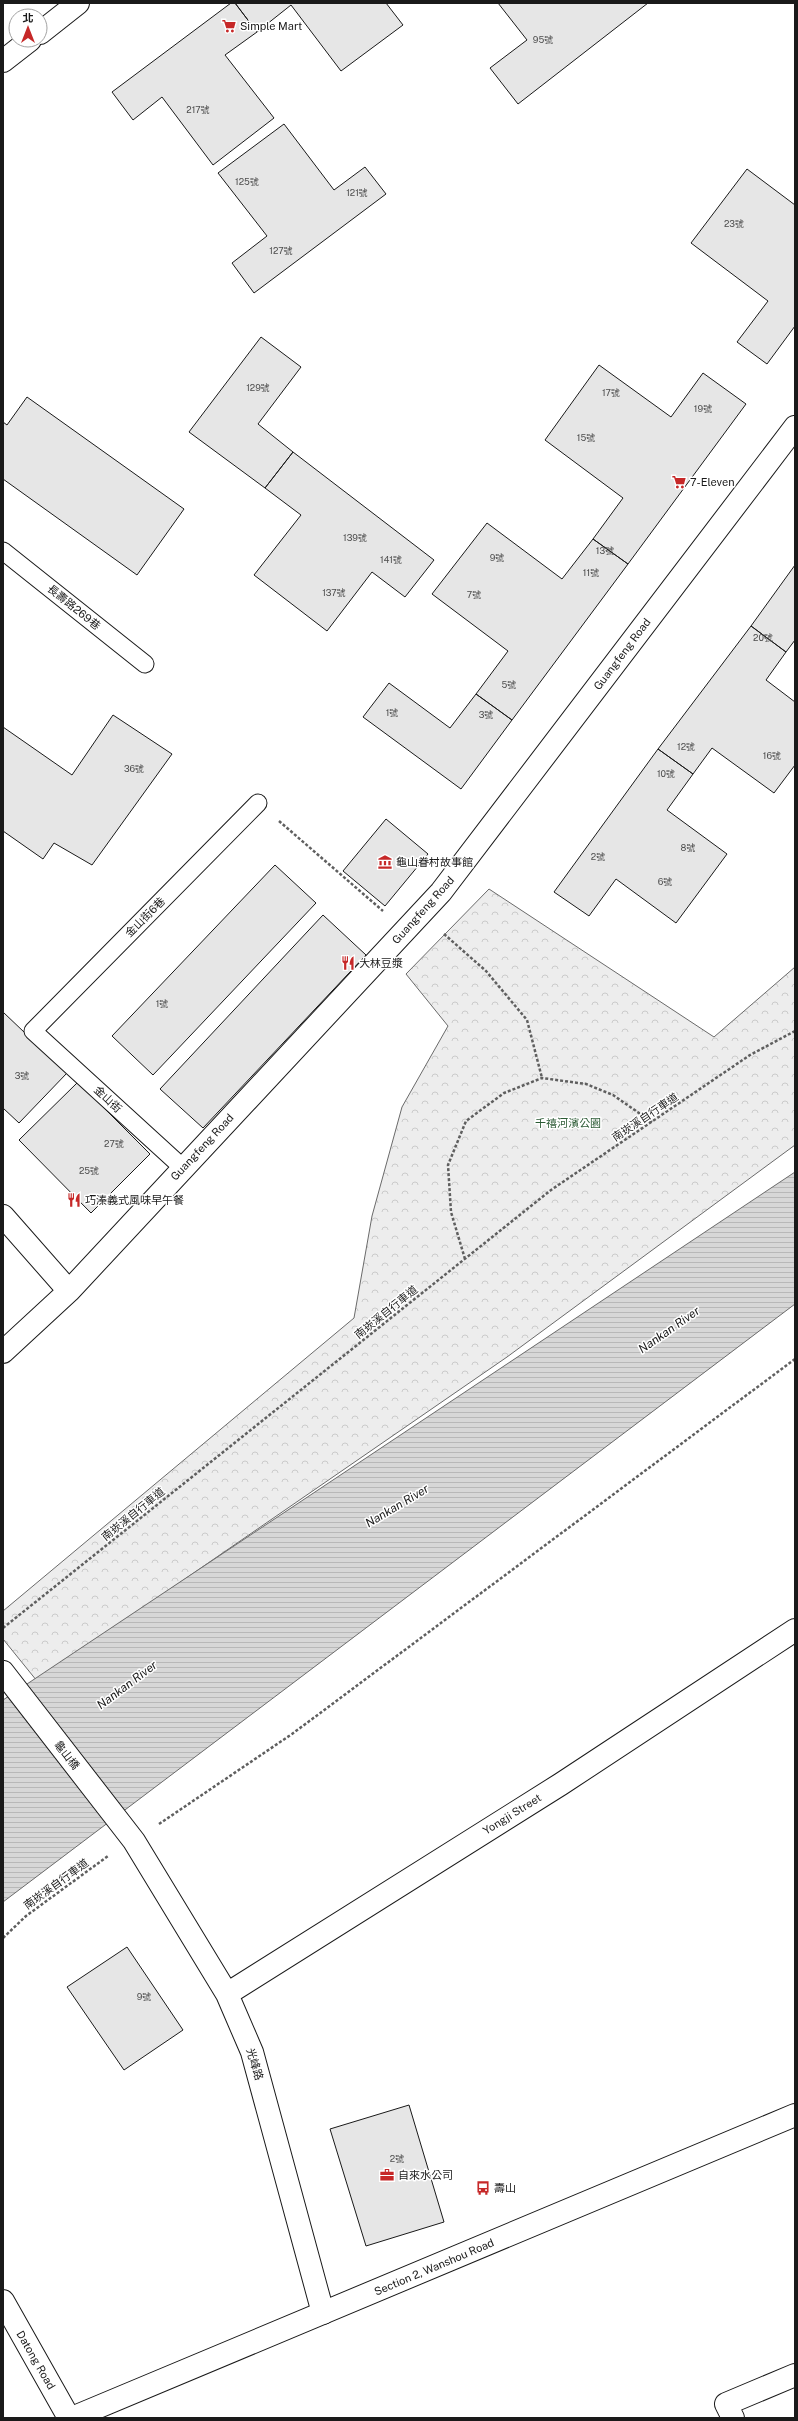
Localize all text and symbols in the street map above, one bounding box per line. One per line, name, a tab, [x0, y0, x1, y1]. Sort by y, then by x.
north arrow	[8, 8, 48, 48]
text: 北	[23, 12, 34, 24]
supermarket icon: Simple Mart	[221, 18, 237, 34]
place label: Simple Mart	[240, 20, 302, 32]
house number: 95號	[533, 34, 553, 45]
house number: 217號	[186, 104, 210, 115]
house number: 125號	[235, 176, 259, 187]
house number: 121號	[346, 187, 368, 198]
house number: 23號	[724, 218, 744, 229]
house number: 127號	[269, 245, 293, 256]
house number: 129號	[246, 382, 270, 393]
house number: 17號	[602, 387, 620, 398]
house number: 19號	[694, 403, 712, 414]
house number: 15號	[577, 432, 595, 443]
supermarket icon: 7-Eleven	[671, 474, 687, 490]
place label: 7-Eleven	[690, 476, 735, 488]
house number: 139號	[343, 532, 367, 543]
house number: 13號	[596, 545, 614, 556]
house number: 9號	[490, 552, 504, 563]
house number: 141號	[380, 554, 402, 565]
house number: 11號	[583, 567, 599, 578]
street label: 長壽路269巷	[45, 582, 103, 632]
house number: 137號	[322, 587, 346, 598]
house number: 7號	[467, 589, 481, 600]
street label: Guangfeng Road	[591, 616, 653, 692]
house number: 20號	[753, 632, 773, 643]
house number: 5號	[502, 679, 516, 690]
house number: 1號	[386, 707, 398, 718]
house number: 3號	[479, 709, 493, 720]
house number: 12號	[677, 741, 695, 752]
house number: 16號	[763, 750, 781, 761]
house number: 36號	[124, 763, 144, 774]
house number: 10號	[657, 768, 675, 779]
house number: 8號	[681, 842, 695, 853]
house number: 2號	[591, 851, 605, 862]
museum icon: 龜山眷村故事館	[377, 854, 393, 870]
place label: 龜山眷村故事館	[396, 856, 473, 868]
street label: Guangfeng Road	[390, 874, 456, 946]
house number: 6號	[658, 876, 672, 887]
street label: 金山街6巷	[123, 895, 167, 939]
restaurant icon: 大林豆漿	[340, 955, 356, 971]
place label: 大林豆漿	[359, 957, 403, 969]
house number: 1號	[156, 998, 168, 1009]
house number: 3號	[15, 1070, 29, 1081]
street label: 金山街	[92, 1083, 124, 1115]
street label: 南崁溪自行車道	[610, 1090, 680, 1144]
street label: Guangfeng Road	[168, 1111, 236, 1183]
park label: 千禧河濱公園	[535, 1117, 601, 1129]
house number: 27號	[104, 1138, 124, 1149]
house number: 25號	[79, 1165, 99, 1176]
restaurant icon: 巧溱義式風味早午餐	[66, 1192, 82, 1208]
place label: 巧溱義式風味早午餐	[85, 1194, 184, 1206]
street label: 南崁溪自行車道	[352, 1283, 420, 1341]
water label: Nankan River	[636, 1303, 703, 1356]
water label: Nankan River	[363, 1481, 432, 1530]
street label: 南崁溪自行車道	[99, 1485, 167, 1543]
water label: Nankan River	[94, 1658, 160, 1712]
street label: 龜山橋	[52, 1738, 82, 1772]
street label: Yongji Street	[481, 1791, 543, 1837]
street label: 南崁溪自行車道	[21, 1857, 91, 1911]
house number: 9號	[137, 1991, 151, 2002]
street label: 光峰路	[244, 2046, 266, 2082]
house number: 2號	[390, 2153, 404, 2164]
office icon: 自來水公司	[379, 2167, 395, 2183]
place label: 自來水公司	[398, 2169, 453, 2181]
bus stop icon: 壽山	[475, 2180, 491, 2196]
place label: 壽山	[494, 2182, 516, 2194]
street label: Section 2, Wanshou Road	[372, 2236, 496, 2298]
street label: Datong Road	[14, 2329, 58, 2391]

